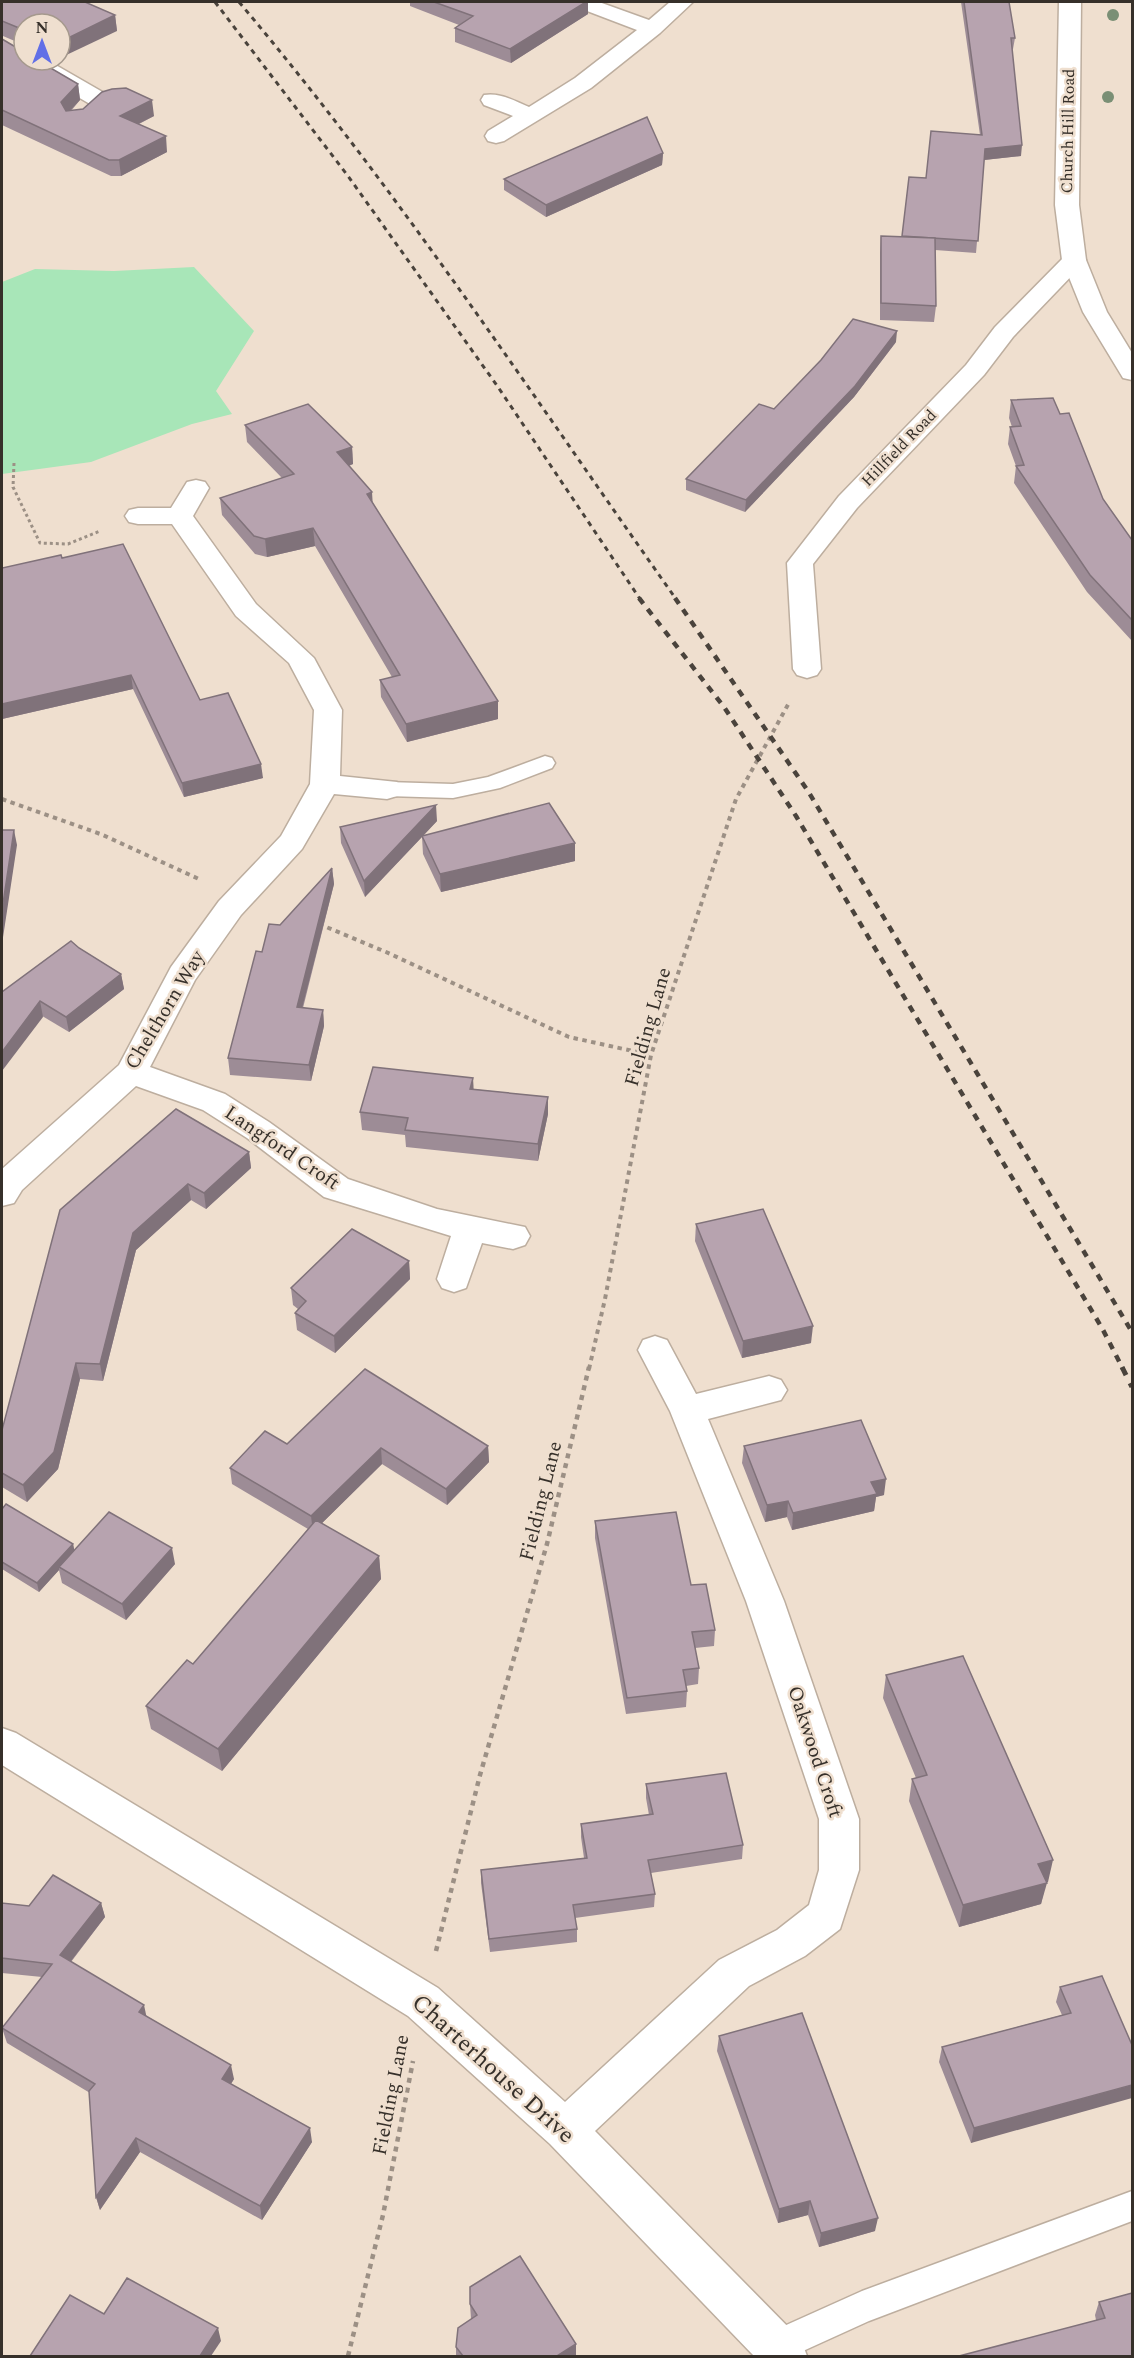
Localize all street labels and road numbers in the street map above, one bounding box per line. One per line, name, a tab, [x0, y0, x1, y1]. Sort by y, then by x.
street label: Church Hill Road	[1055, 68, 1081, 194]
street label: Hillfield Road	[856, 404, 942, 492]
street label: Chelthorn Way	[118, 944, 213, 1075]
street label: Fielding Lane	[617, 964, 679, 1090]
street label: Langford Croft	[218, 1098, 346, 1198]
street label: Fielding Lane	[512, 1438, 570, 1564]
street label: Oakwood Croft	[780, 1682, 850, 1822]
street label: Charterhouse Drive	[403, 1986, 583, 2152]
street label: Fielding Lane	[365, 2032, 417, 2158]

